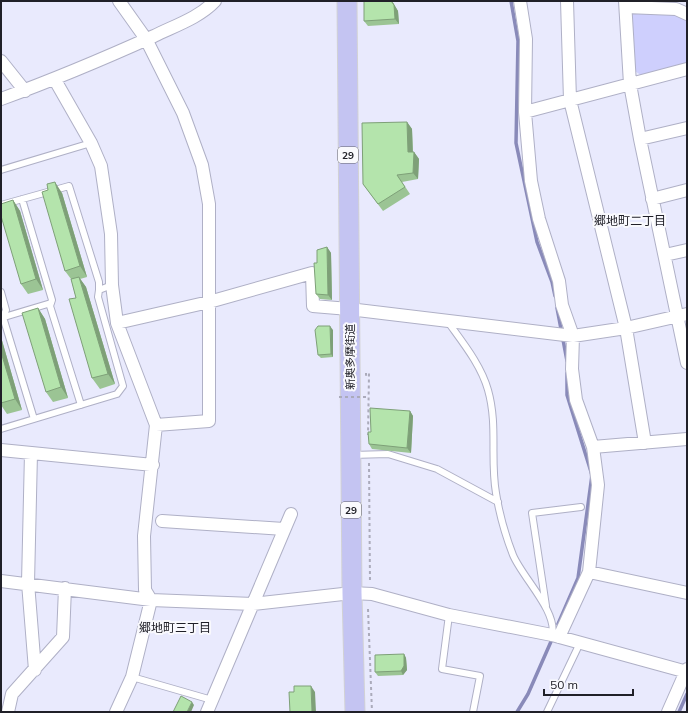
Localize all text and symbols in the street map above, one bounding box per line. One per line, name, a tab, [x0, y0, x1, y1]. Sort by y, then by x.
road number: 29	[338, 147, 358, 163]
district label: 郷地町二丁目	[594, 213, 666, 228]
street label: 新奥多摩街道	[343, 324, 357, 390]
road number: 29	[341, 502, 361, 518]
district label: 郷地町三丁目	[139, 620, 211, 635]
scale bar	[544, 671, 633, 697]
text: 50 m	[550, 677, 578, 692]

